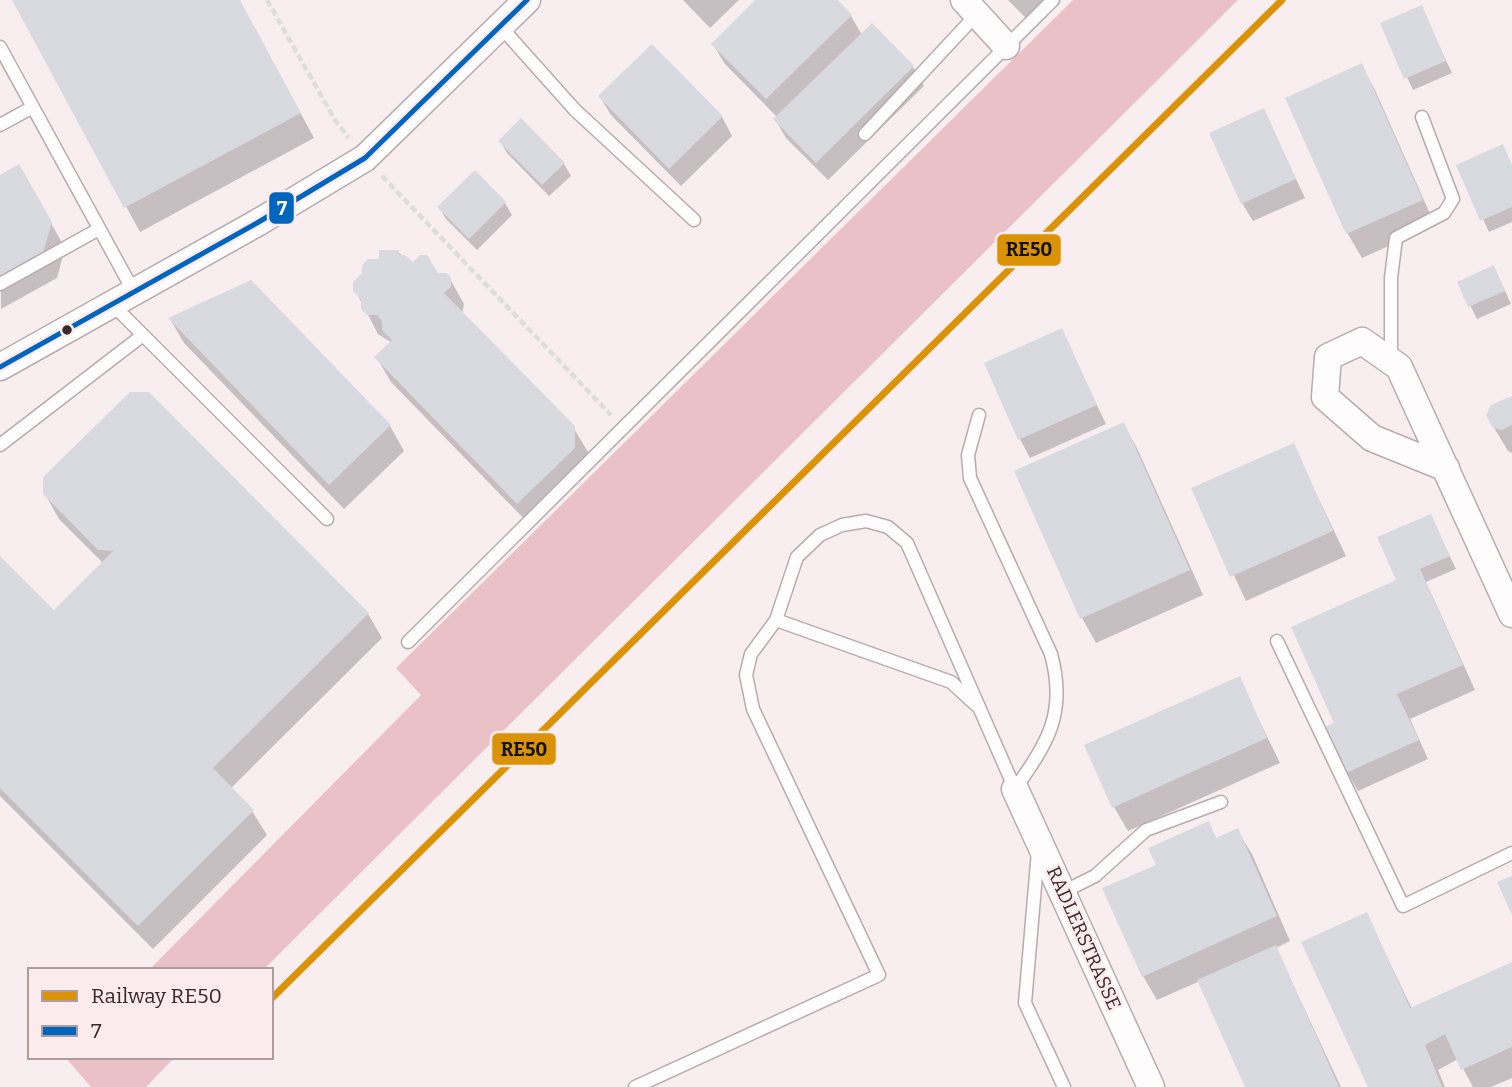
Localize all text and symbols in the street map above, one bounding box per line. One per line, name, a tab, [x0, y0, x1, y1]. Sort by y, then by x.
line badge: 7	[268, 191, 295, 225]
text: 7	[277, 197, 287, 220]
line badge: RE50	[996, 233, 1062, 267]
text: RE50	[1006, 238, 1052, 261]
unlabelled marker	[60, 323, 74, 337]
line badge: RE50	[491, 732, 557, 766]
text: RE50	[501, 738, 547, 761]
street label: RADLERSTRASSE	[1042, 863, 1126, 1013]
legend	[28, 968, 273, 1059]
text: Railway RE50	[91, 983, 222, 1009]
text: 7	[91, 1018, 102, 1044]

